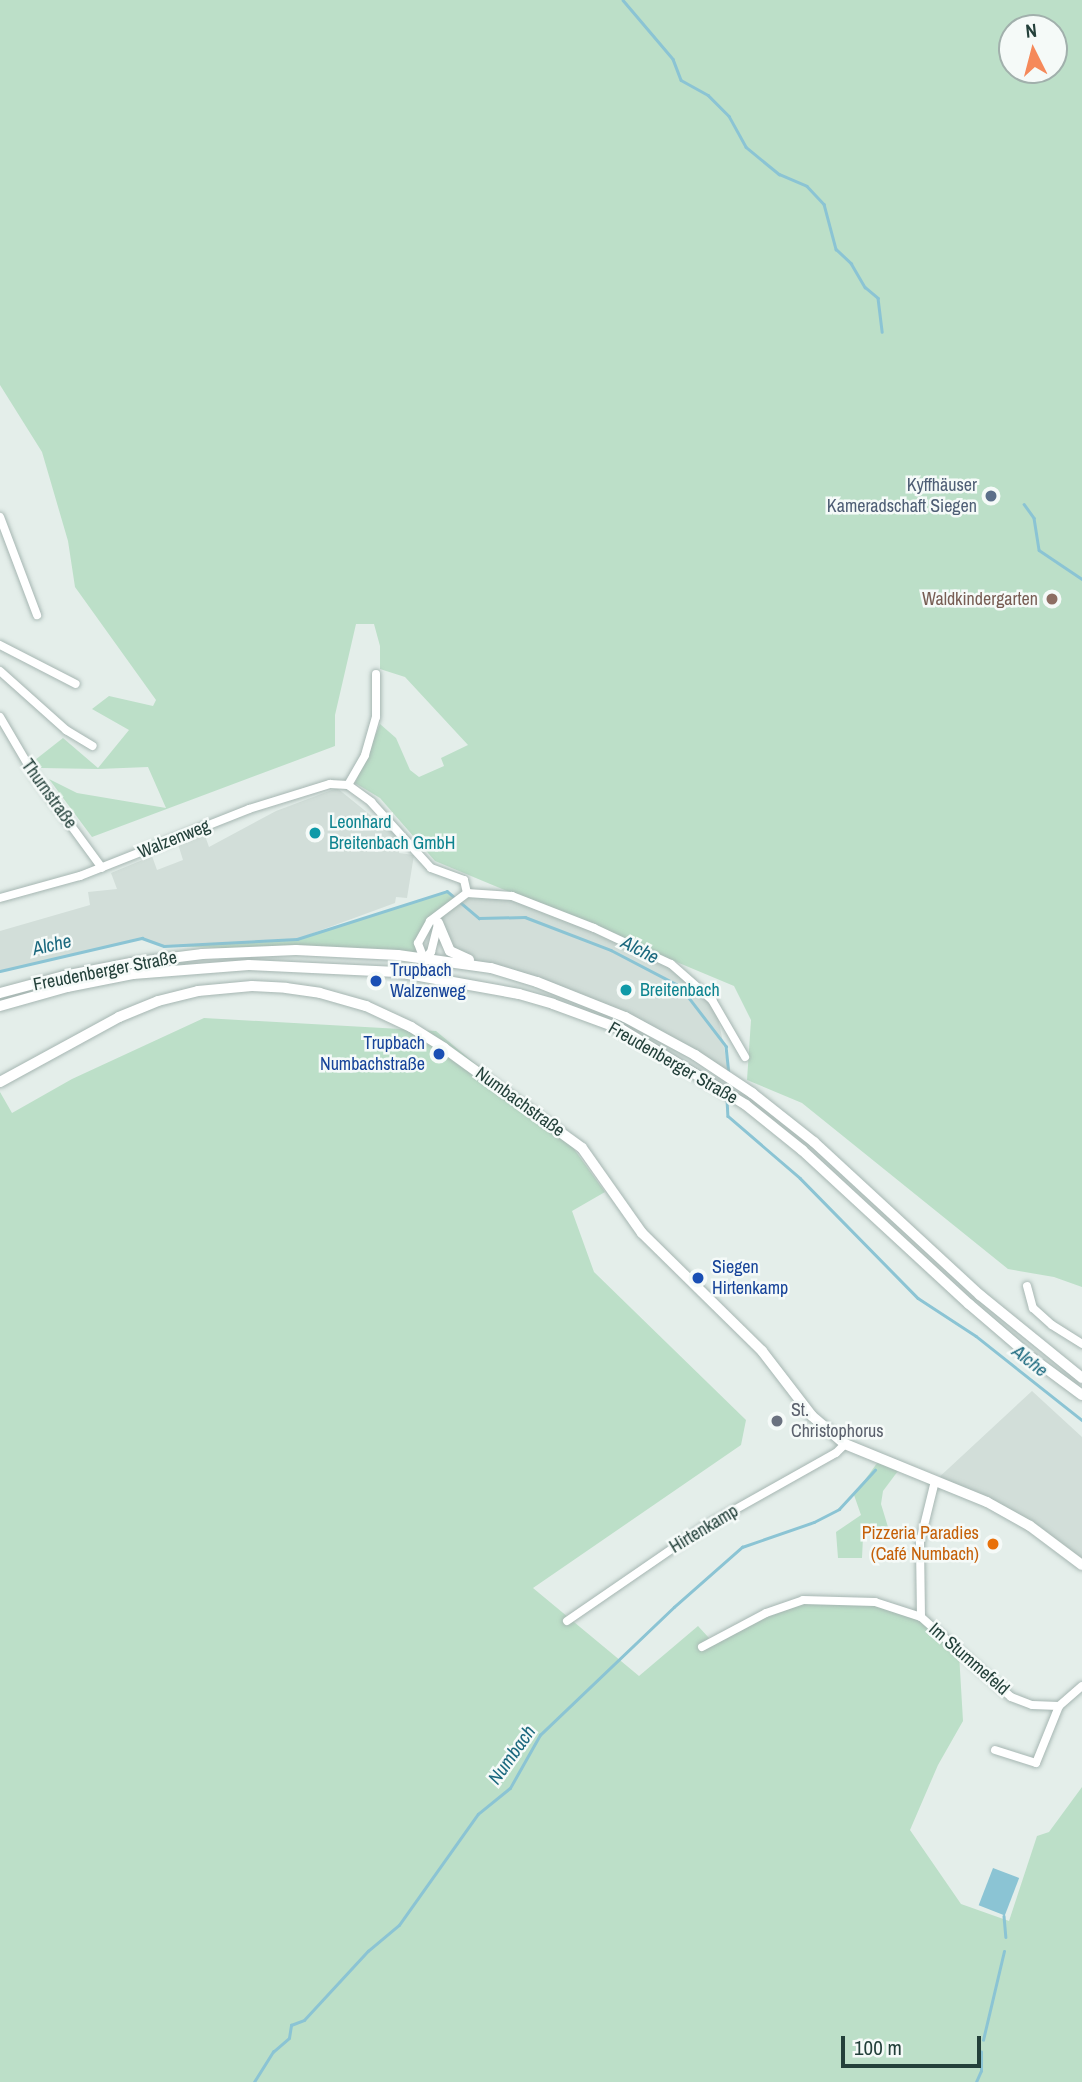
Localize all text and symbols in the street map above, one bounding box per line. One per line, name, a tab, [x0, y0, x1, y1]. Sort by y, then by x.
north arrow	[998, 14, 1068, 84]
text: N	[1024, 17, 1038, 44]
place label: Kyffhäuser Kameradschaft Siegen	[827, 475, 977, 518]
marker: Kyffhäuser Kameradschaft Siegen	[983, 488, 999, 504]
place label: Waldkindergarten	[922, 588, 1038, 610]
marker: Waldkindergarten	[1044, 591, 1060, 607]
street label: Thurnstraße	[17, 755, 81, 833]
place label: Leonhard Breitenbach GmbH	[329, 812, 455, 854]
street label: Walzenweg	[135, 815, 213, 863]
marker: Leonhard Breitenbach GmbH	[307, 825, 323, 841]
water label: Alche	[30, 930, 74, 960]
water label: Alche	[617, 931, 663, 969]
street label: Freudenberger Straße	[31, 946, 179, 996]
place label: Trupbach Walzenweg	[390, 960, 466, 1002]
marker: Trupbach Walzenweg	[368, 973, 384, 989]
place label: Breitenbach	[640, 979, 720, 1001]
marker: Breitenbach	[618, 982, 634, 998]
street label: Freudenberger Straße	[604, 1017, 742, 1109]
place label: Trupbach Numbachstraße	[320, 1033, 425, 1076]
marker: Trupbach Numbachstraße	[431, 1046, 447, 1062]
street label: Numbachstraße	[471, 1062, 569, 1142]
place label: Siegen Hirtenkamp	[712, 1257, 788, 1300]
marker: Siegen Hirtenkamp	[690, 1270, 706, 1286]
water label: Alche	[1008, 1340, 1052, 1382]
place label: St. Christophorus	[791, 1400, 884, 1442]
marker: St. Christophorus	[769, 1413, 785, 1429]
street label: Hirtenkamp	[666, 1500, 742, 1558]
place label: Pizzeria Paradies (Café Numbach)	[862, 1523, 979, 1566]
marker: Pizzeria Paradies (Café Numbach)	[985, 1536, 1001, 1552]
street label: Im Stummefeld	[924, 1618, 1014, 1700]
water label: Numbach	[484, 1721, 540, 1789]
scale bar	[844, 2022, 984, 2066]
text: 100 m	[854, 2033, 902, 2062]

